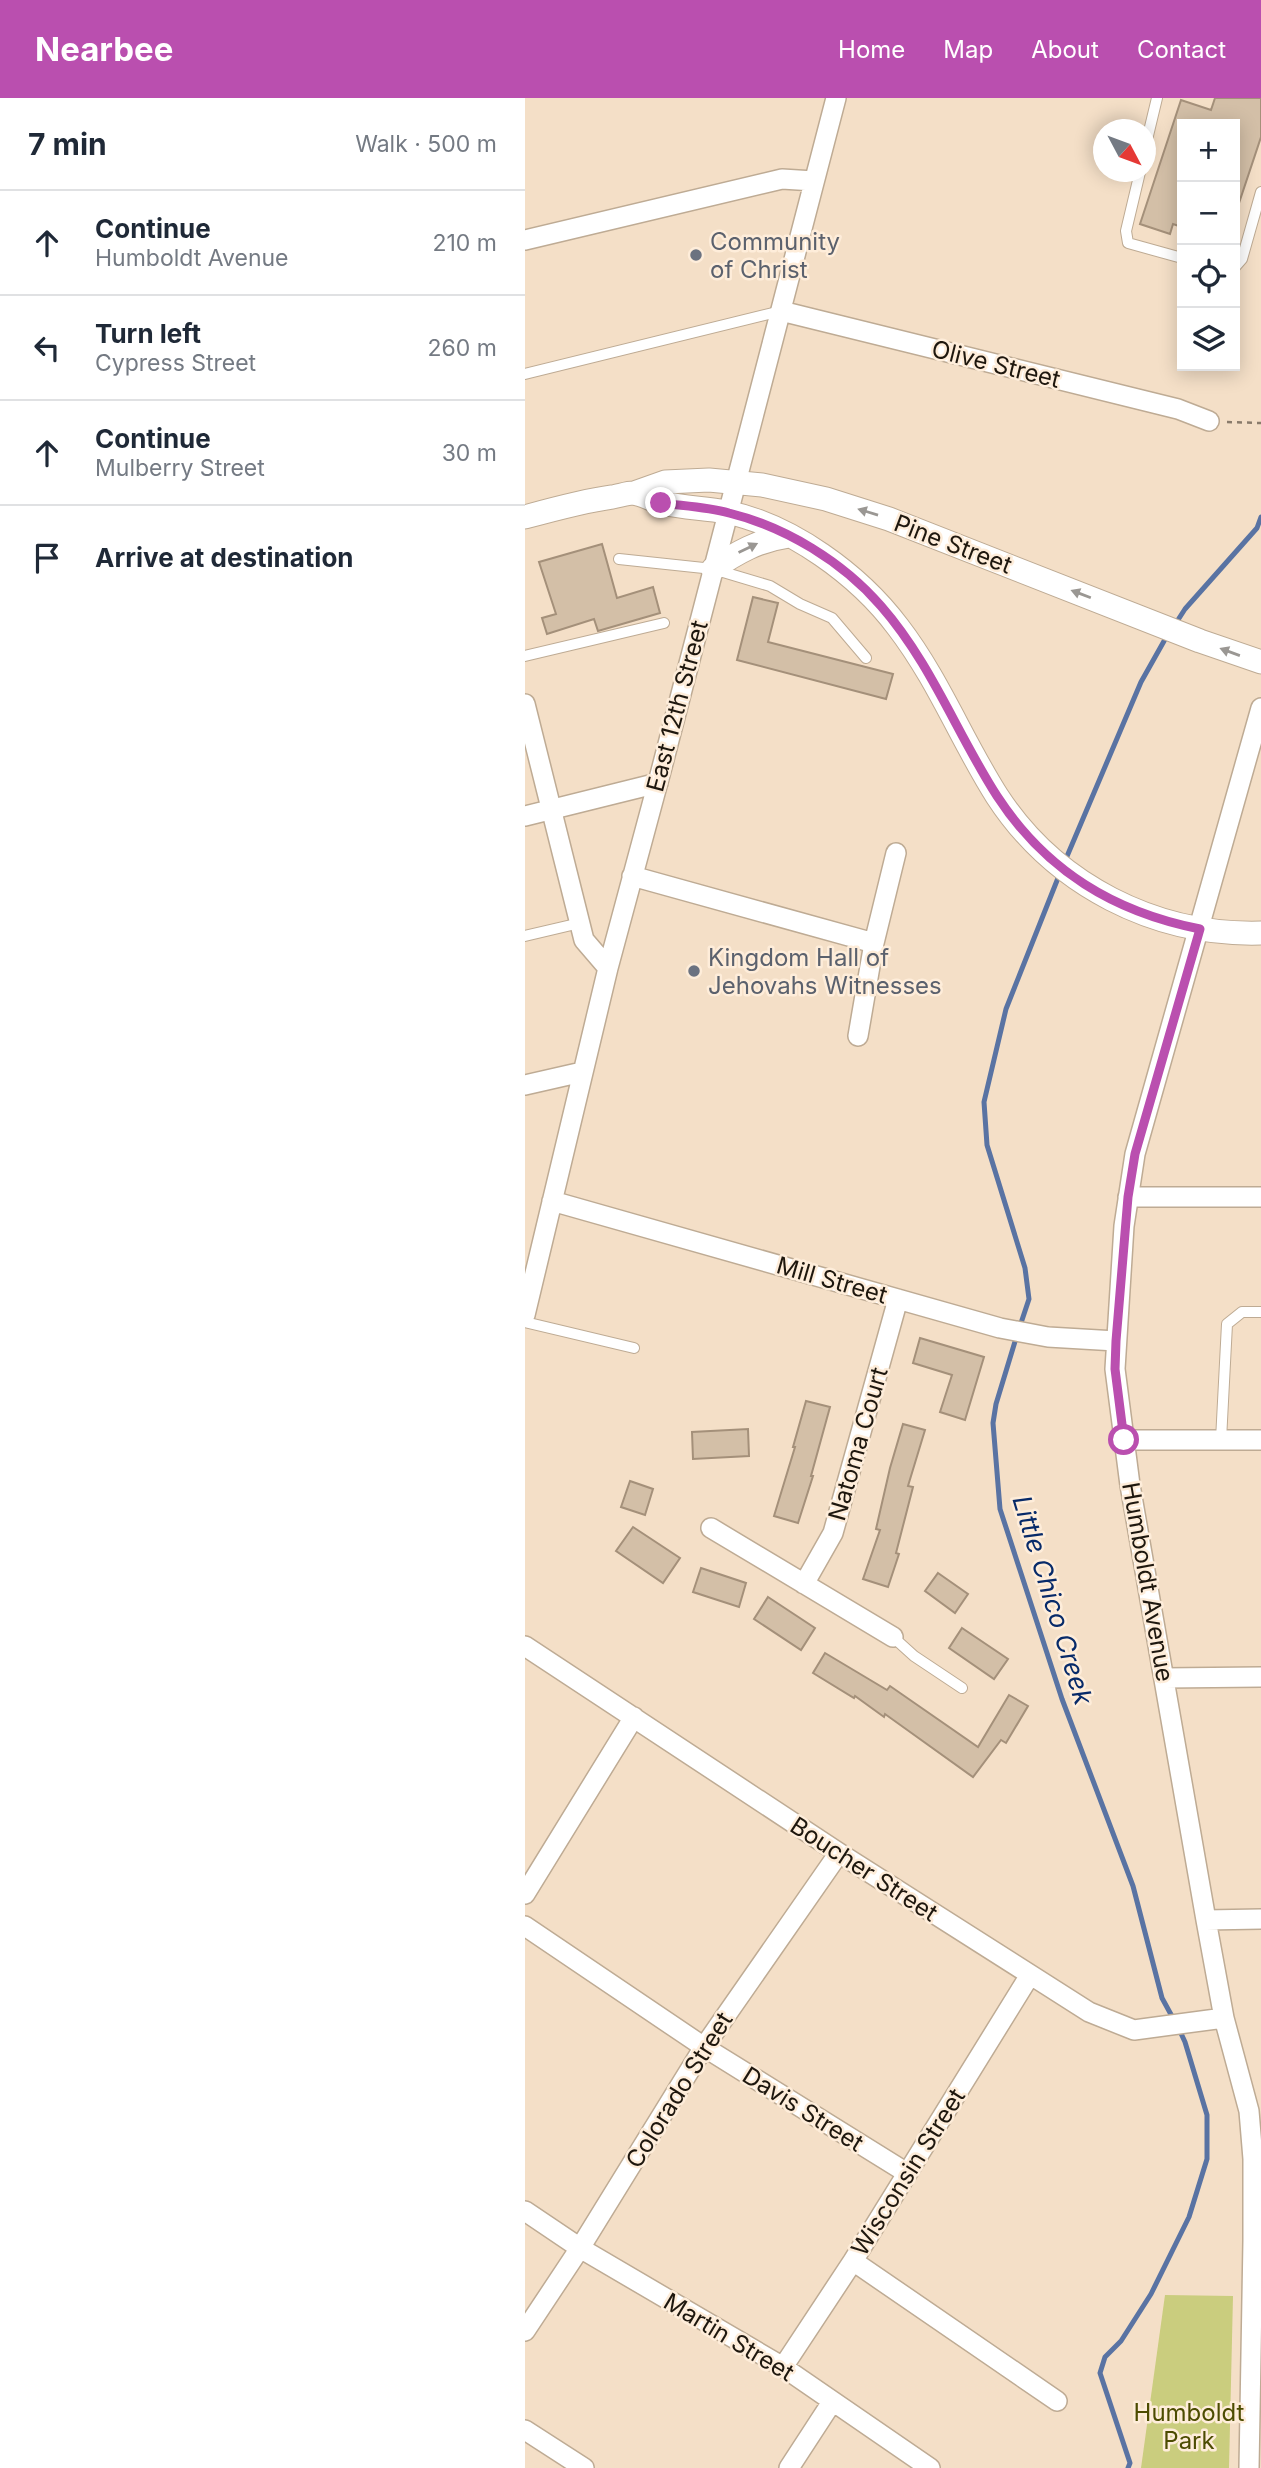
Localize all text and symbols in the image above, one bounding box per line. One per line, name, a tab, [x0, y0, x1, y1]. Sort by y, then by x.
text: Nearbee	[35, 29, 173, 69]
text: Home	[838, 35, 905, 64]
text: Map	[943, 35, 993, 64]
text: About	[1031, 35, 1099, 64]
text: Contact	[1137, 35, 1226, 64]
north arrow	[1093, 119, 1156, 182]
map controls	[1177, 119, 1240, 371]
button: +	[1177, 119, 1240, 182]
text: 7 min	[28, 126, 107, 162]
text: Walk · 500 m	[355, 130, 497, 158]
button: −	[1177, 182, 1240, 245]
text: Continue	[95, 213, 211, 244]
icon: ahead	[28, 224, 66, 262]
place label: Community of Christ	[710, 227, 840, 284]
text: 210 m	[432, 229, 497, 257]
text: Humboldt Avenue	[95, 244, 289, 272]
button: locate	[1177, 245, 1240, 308]
marker: Community of Christ	[688, 247, 704, 263]
button: layers	[1177, 308, 1240, 371]
text: Turn left	[95, 318, 201, 349]
icon: left	[28, 329, 66, 367]
text: 260 m	[428, 334, 497, 362]
street label: Olive Street	[929, 334, 1063, 394]
text: Cypress Street	[95, 349, 256, 377]
text: Continue	[95, 423, 211, 454]
icon: ahead	[28, 434, 66, 472]
text: 30 m	[442, 439, 497, 467]
text: Mulberry Street	[95, 454, 265, 482]
route end	[645, 487, 676, 518]
one-way arrow	[857, 507, 878, 517]
street label: Pine Street	[890, 508, 1016, 580]
icon: arrive	[28, 539, 66, 577]
text: Arrive at destination	[95, 542, 354, 573]
one-way arrow	[738, 542, 758, 553]
one-way arrow	[1070, 588, 1091, 599]
street label: East 12th Street	[640, 617, 714, 795]
one-way arrow	[1220, 646, 1241, 657]
place label: Kingdom Hall of Jehovahs Witnesses	[708, 943, 942, 1000]
marker: Kingdom Hall of Jehovahs Witnesses	[686, 963, 702, 979]
street label: Mill Street	[773, 1250, 891, 1310]
street label: Natoma Court	[822, 1364, 894, 1524]
route start	[1108, 1424, 1139, 1455]
street label: Humboldt Avenue	[1116, 1480, 1180, 1684]
water label: Little Chico Creek	[1006, 1492, 1100, 1709]
street label: Boucher Street	[785, 1811, 943, 1927]
street label: Colorado Street	[619, 2007, 739, 2173]
street label: Davis Street	[737, 2060, 869, 2158]
street label: Wisconsin Street	[845, 2083, 971, 2261]
street label: Martin Street	[659, 2287, 800, 2387]
park label: Humboldt Park	[1134, 2398, 1245, 2455]

